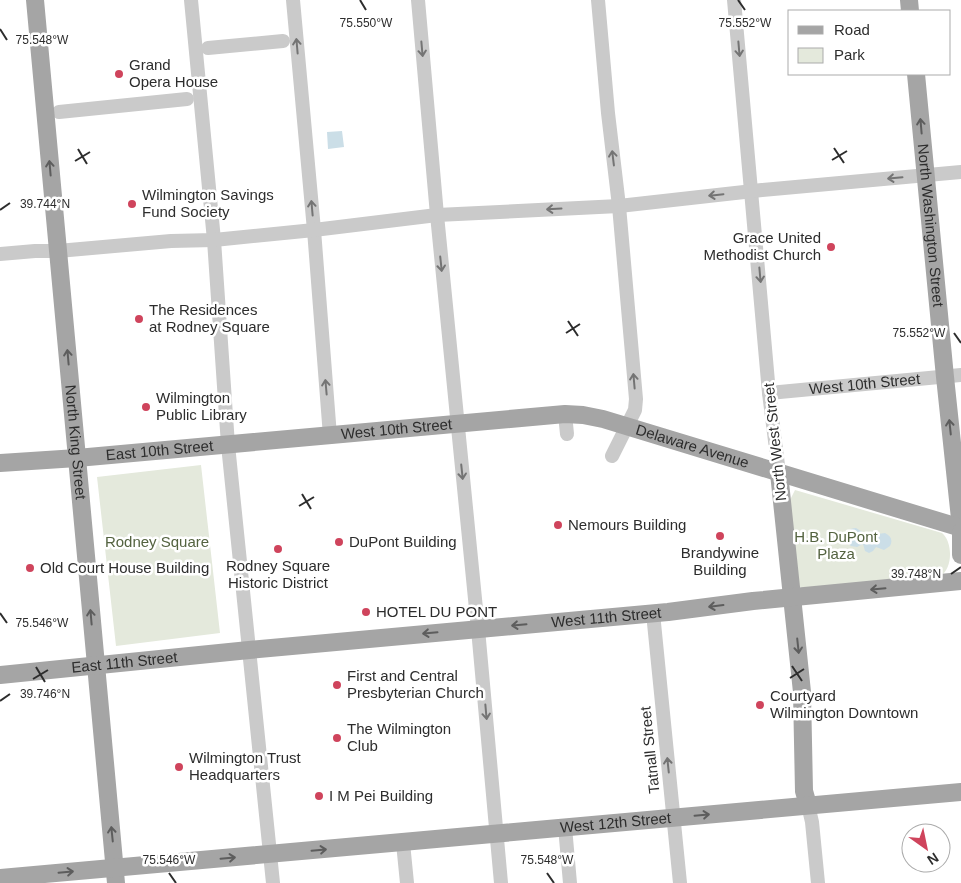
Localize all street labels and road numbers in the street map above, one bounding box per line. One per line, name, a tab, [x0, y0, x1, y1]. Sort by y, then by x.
street label: North Washington Street	[915, 143, 947, 308]
street label: West 10th Street	[808, 370, 922, 397]
street label: North West Street	[760, 381, 789, 502]
street label: North King Street	[62, 384, 90, 501]
street label: West 10th Street	[340, 415, 454, 442]
street label: Delaware Avenue	[634, 421, 751, 471]
street label: East 10th Street	[105, 437, 215, 463]
street label: West 11th Street	[550, 604, 663, 631]
street label: East 11th Street	[70, 648, 179, 676]
street label: Tatnall Street	[636, 705, 663, 794]
street label: West 12th Street	[559, 809, 673, 836]

